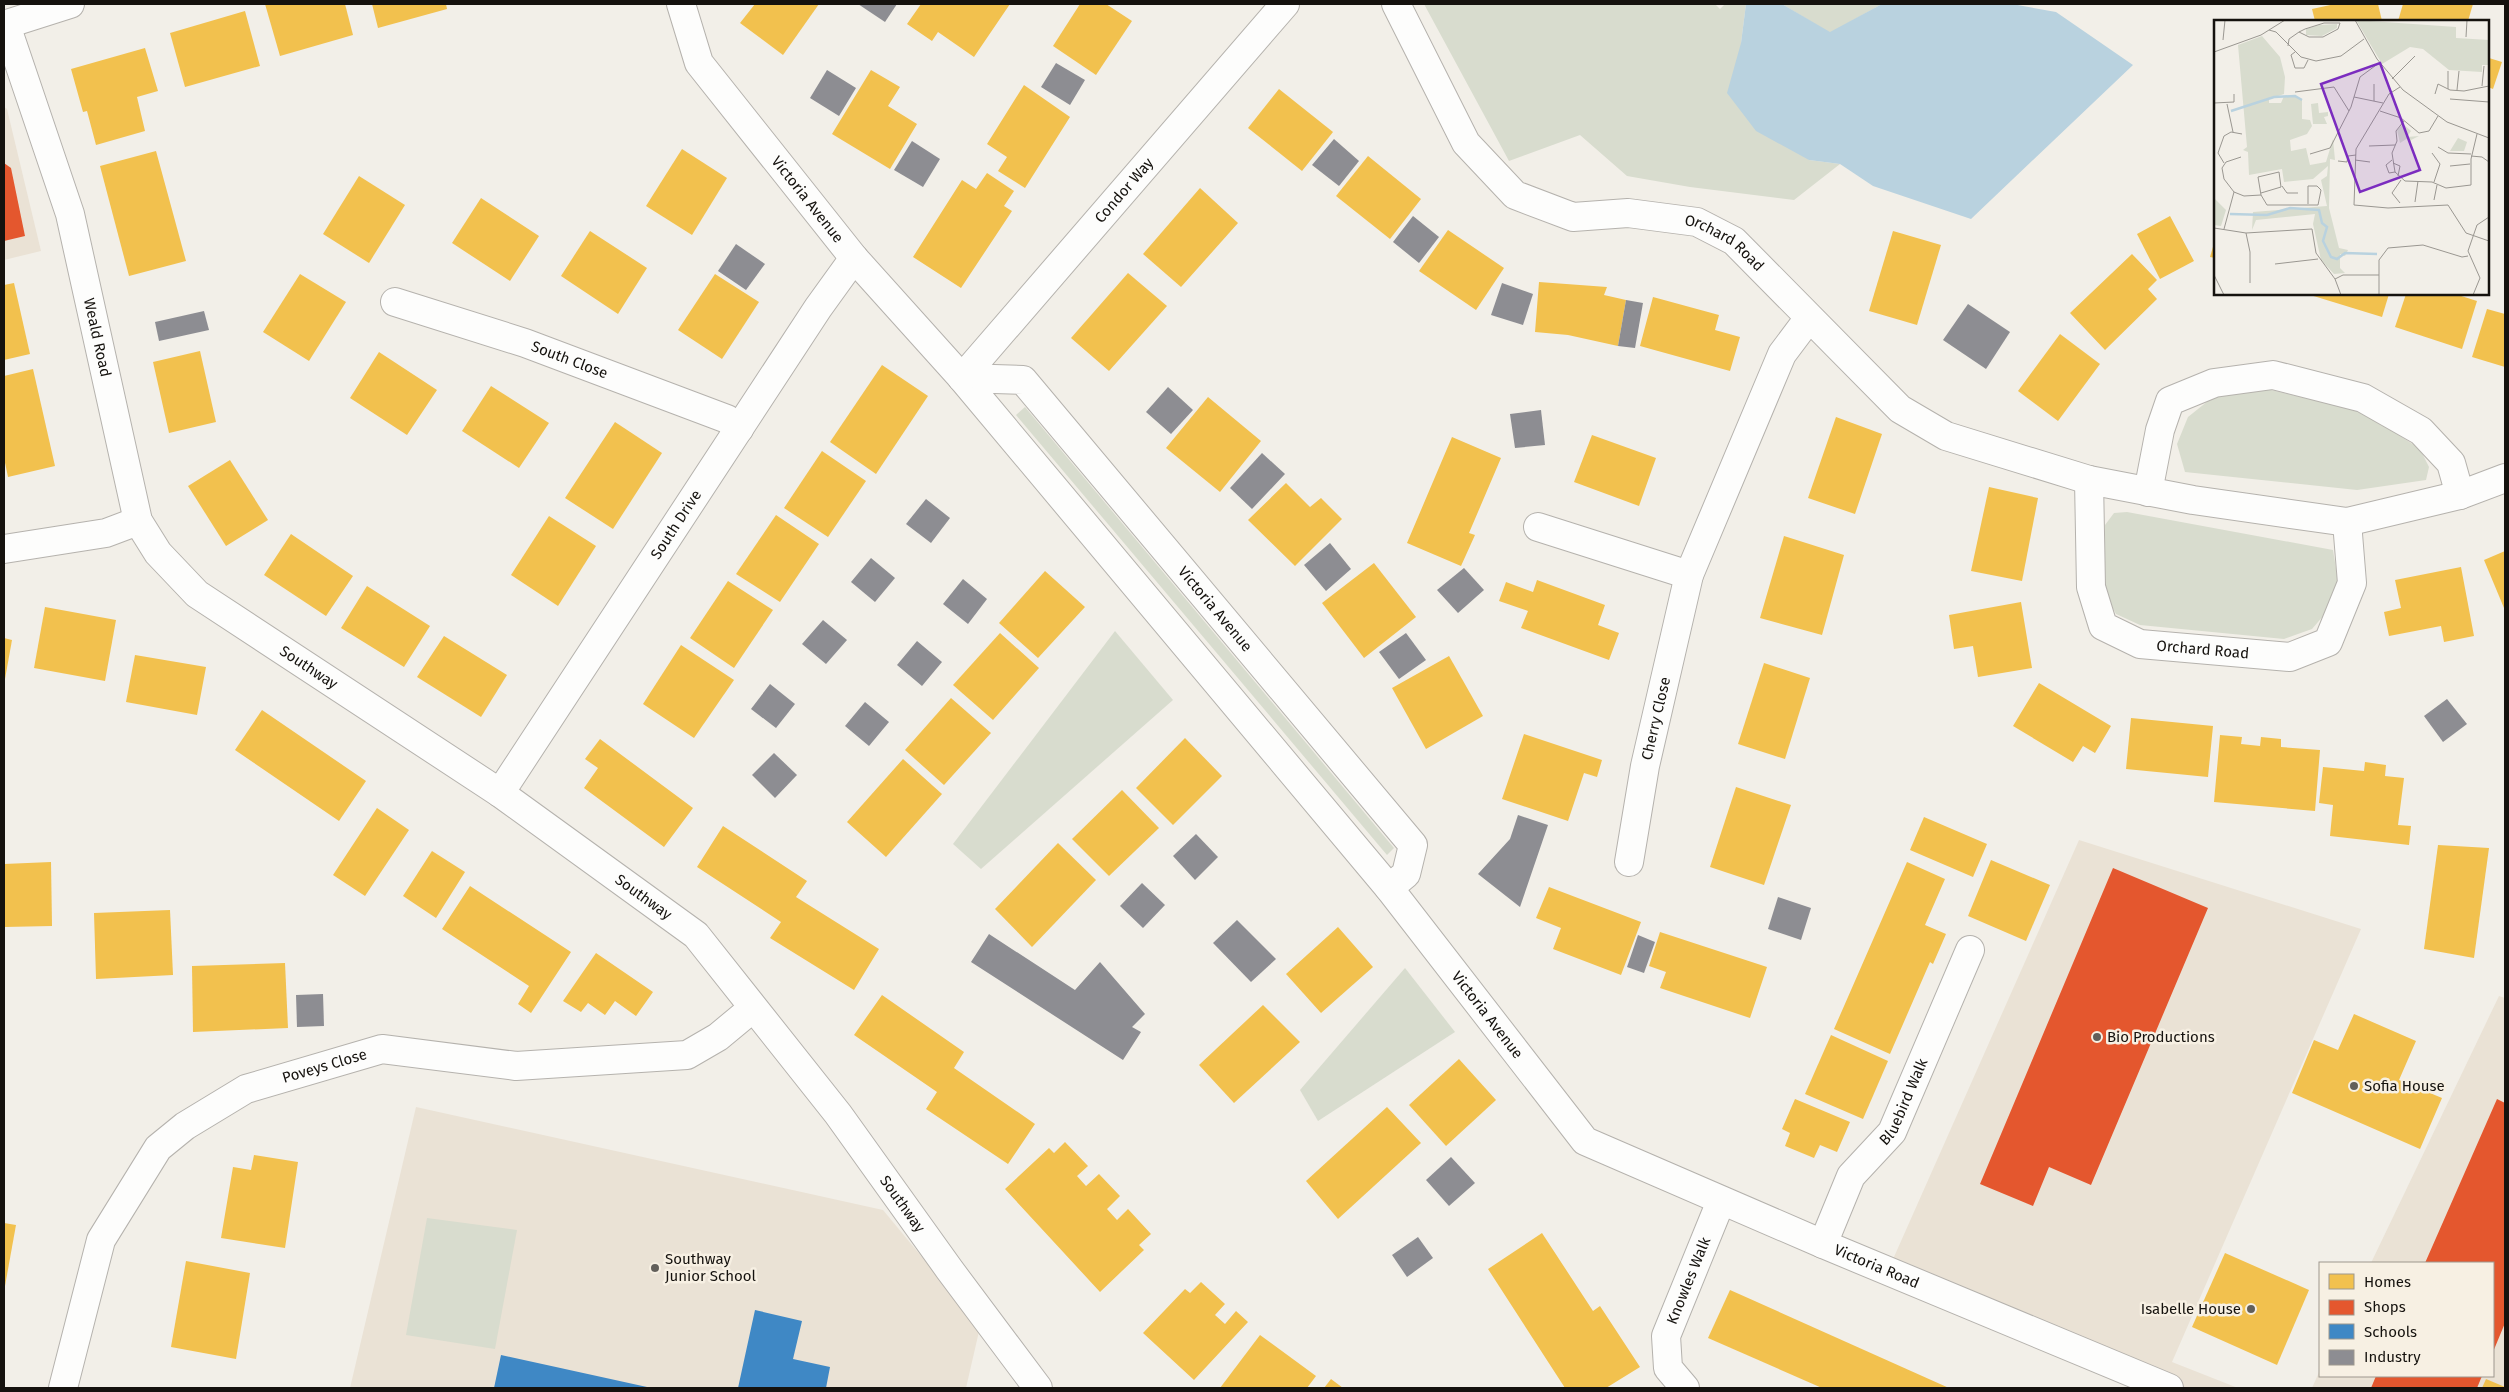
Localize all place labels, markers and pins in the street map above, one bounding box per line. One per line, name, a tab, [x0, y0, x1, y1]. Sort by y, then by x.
place label: Bio Productions	[2107, 1028, 2215, 1046]
marker: Bio Productions	[2091, 1031, 2103, 1043]
place label: Sofia House	[2364, 1077, 2445, 1095]
marker: Sofia House	[2348, 1080, 2360, 1092]
place label: Southway Junior School	[665, 1250, 757, 1285]
marker: Southway Junior School	[649, 1262, 661, 1274]
place label: Isabelle House	[2141, 1300, 2241, 1318]
marker: Isabelle House	[2245, 1303, 2257, 1315]

